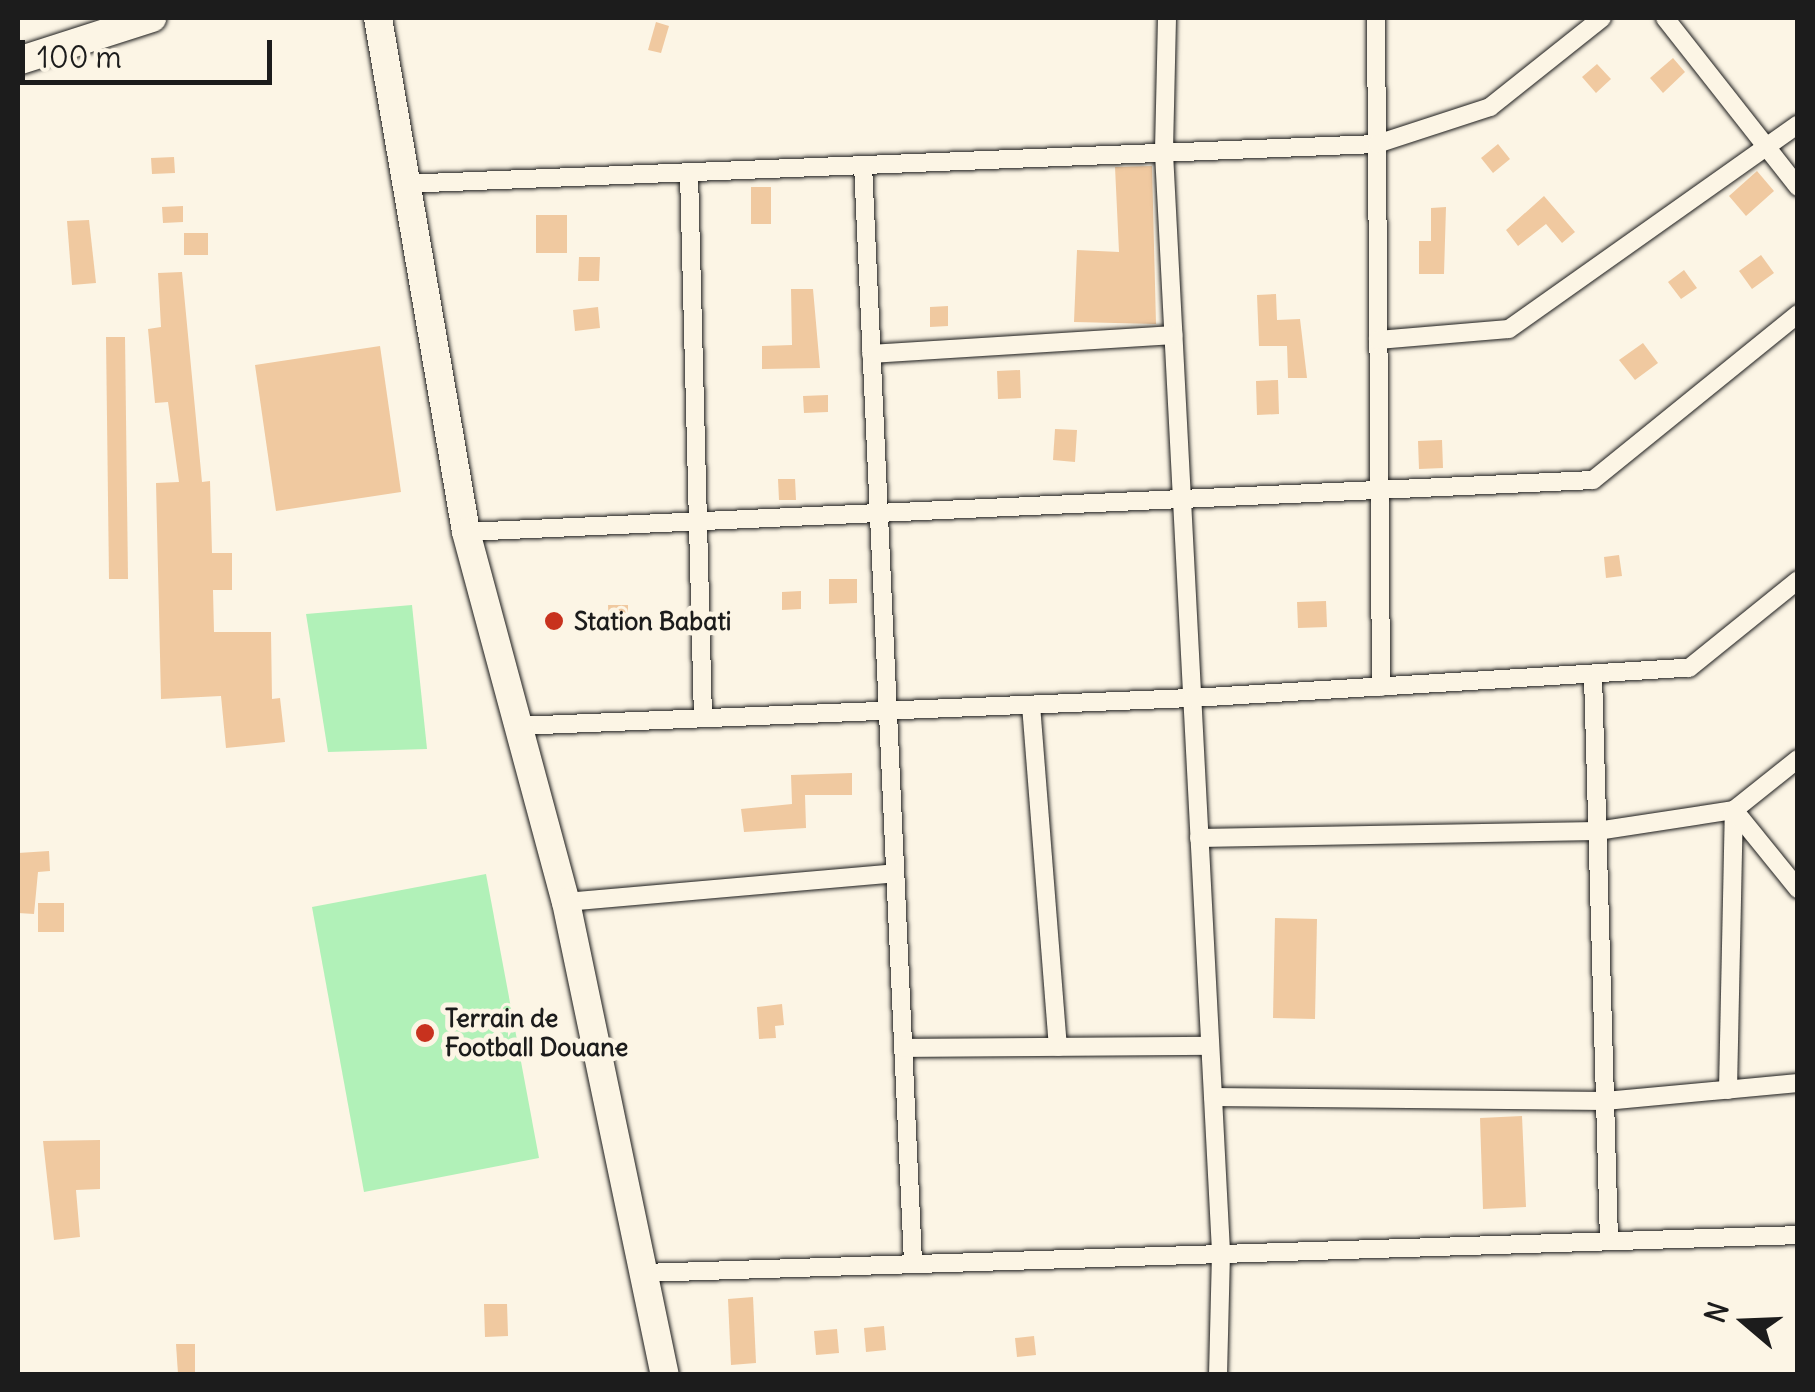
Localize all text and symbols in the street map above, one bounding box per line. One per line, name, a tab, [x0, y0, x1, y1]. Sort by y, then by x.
scale bar	[25, 20, 278, 82]
text: 100 m	[37, 38, 122, 76]
place label: Station Babati	[574, 606, 731, 636]
marker: Station Babati	[543, 610, 565, 632]
place label: Terrain de Football Douane	[445, 1004, 628, 1063]
marker: Terrain de Football Douane	[414, 1022, 436, 1044]
north arrow	[1695, 1272, 1795, 1372]
text: N	[1696, 1297, 1737, 1327]

